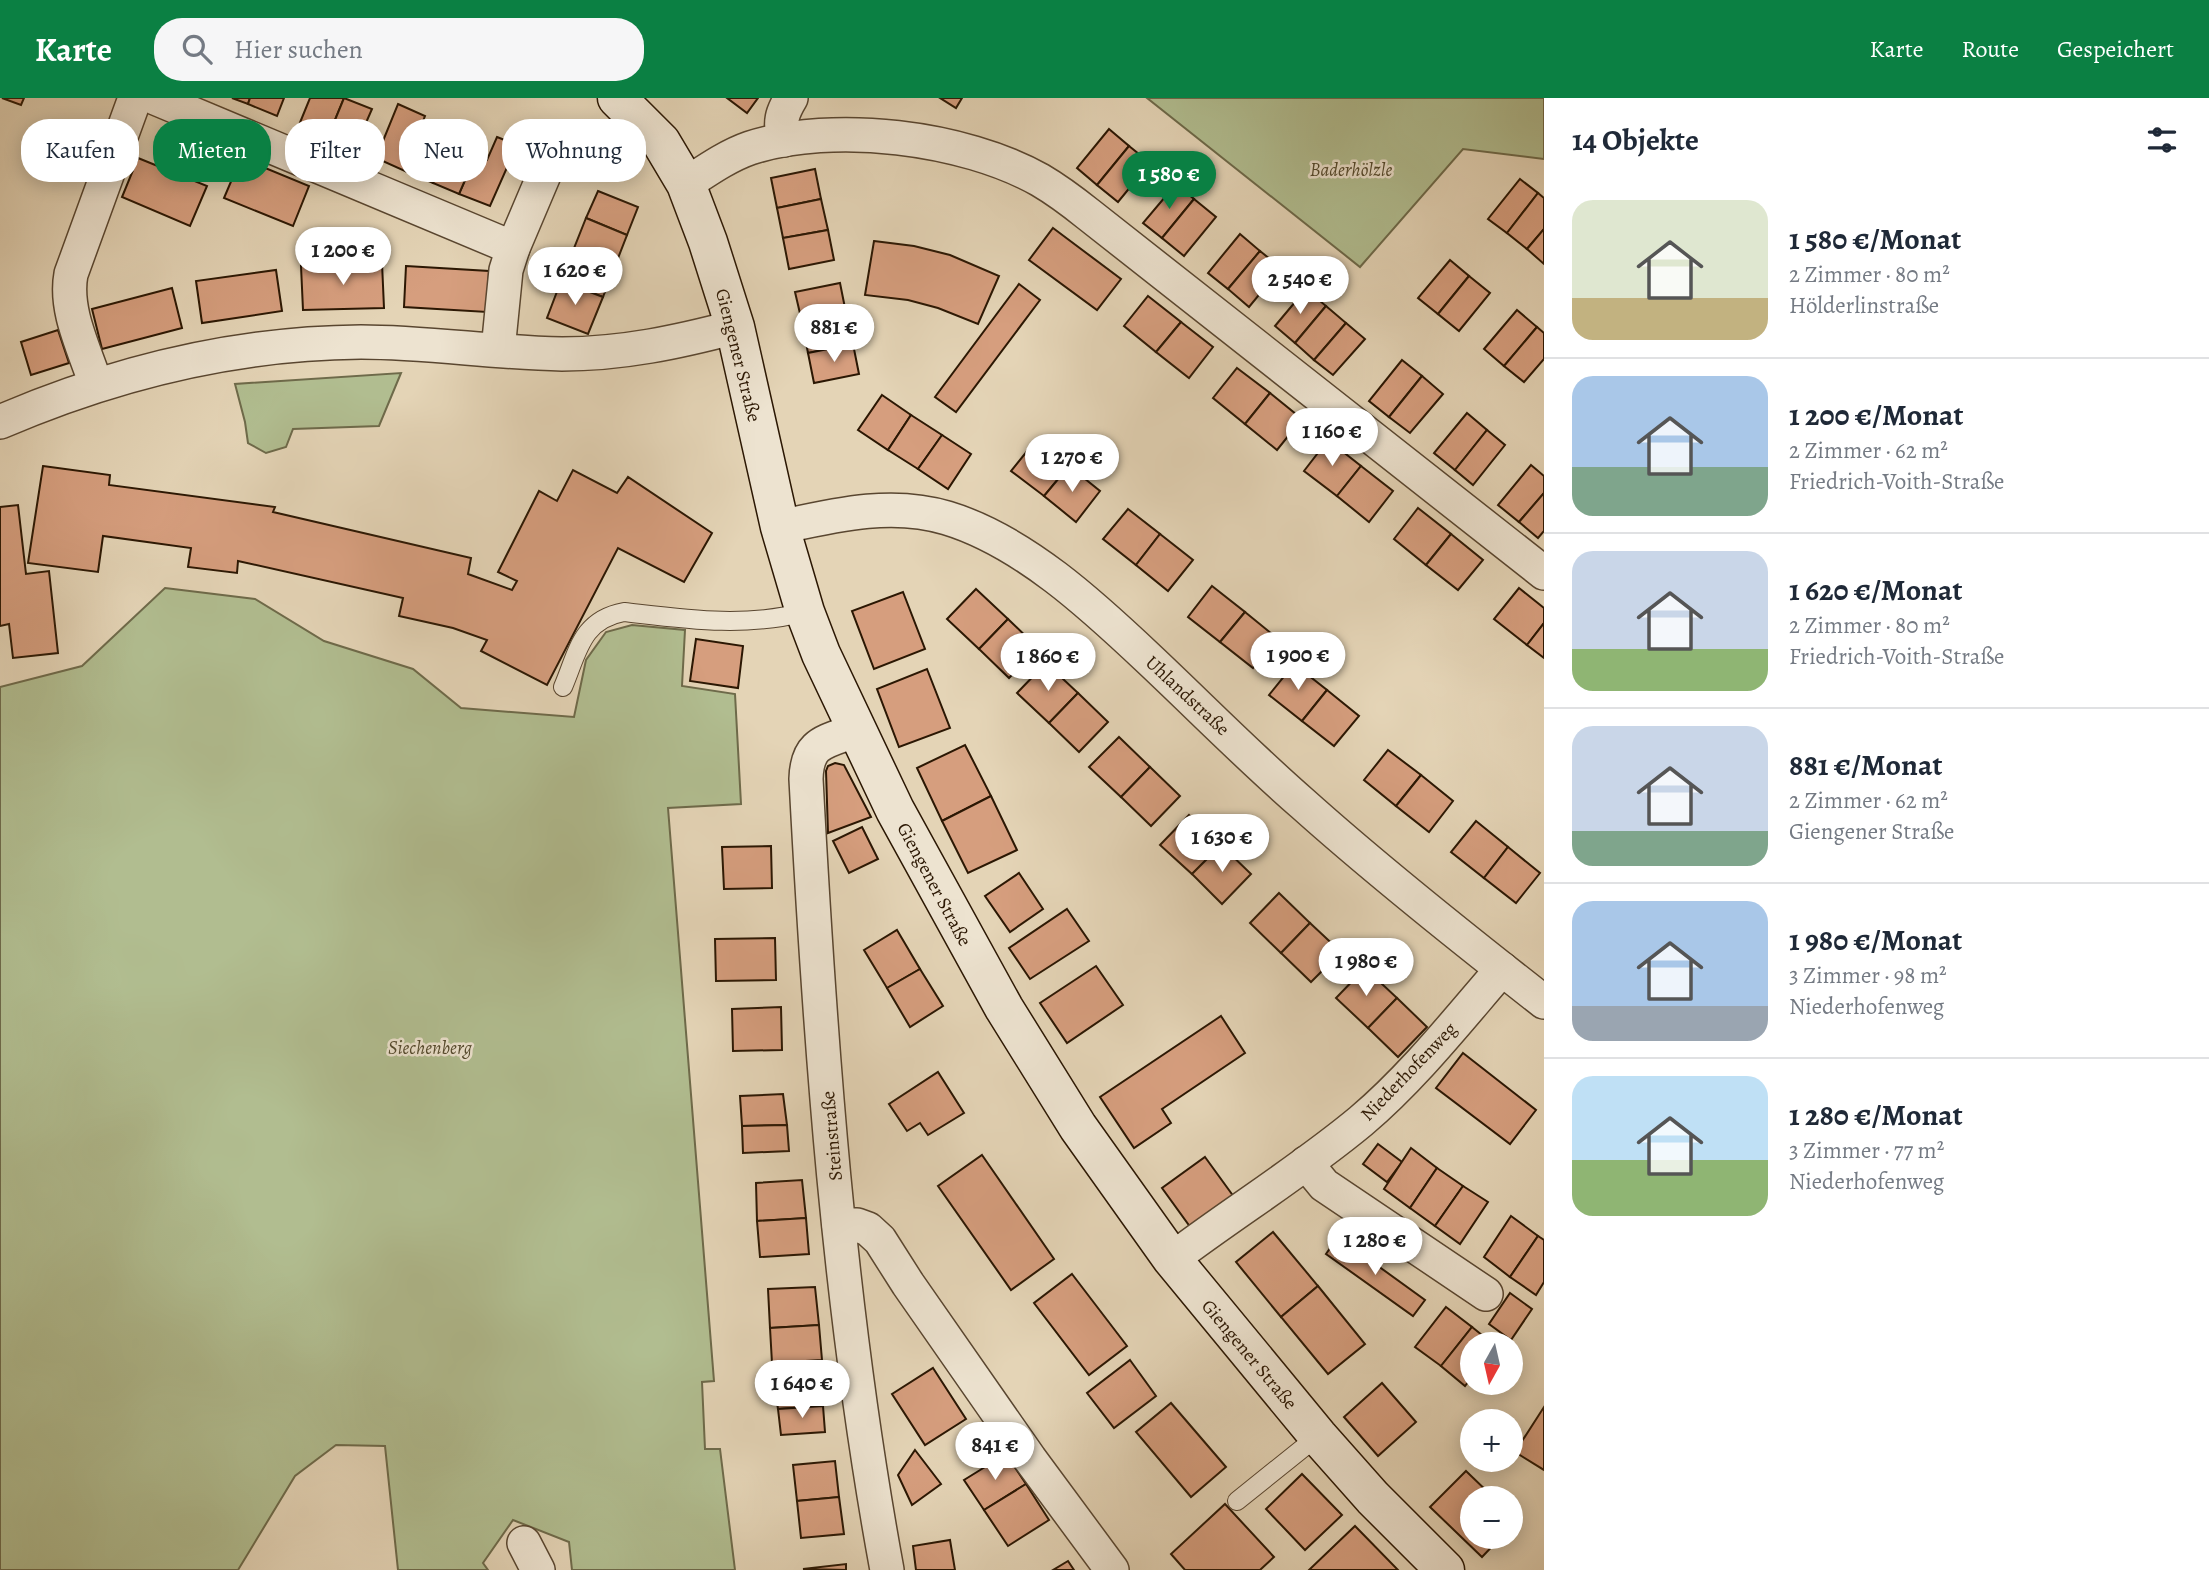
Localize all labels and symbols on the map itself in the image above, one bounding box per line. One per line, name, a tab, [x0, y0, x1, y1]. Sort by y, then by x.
pin: 1 580 €	[1104, 152, 1234, 211]
park label: Baderhölzle	[1310, 157, 1392, 183]
pin: 1 200 €	[278, 228, 408, 287]
pin: 1 620 €	[510, 248, 640, 307]
pin: 2 540 €	[1235, 256, 1365, 316]
street label: Giengener Straße	[709, 286, 767, 425]
pin: 881 €	[785, 304, 883, 364]
pin: 1 160 €	[1267, 408, 1397, 468]
pin: 1 270 €	[1007, 434, 1137, 494]
pin: 1 900 €	[1233, 632, 1363, 692]
pin: 1 860 €	[983, 634, 1113, 693]
street label: Uhlandstraße	[1139, 650, 1235, 742]
pin: 1 630 €	[1157, 814, 1287, 874]
street label: Giengener Straße	[891, 818, 978, 951]
pin: 1 980 €	[1301, 939, 1431, 998]
street label: Niederhofenweg	[1355, 1016, 1463, 1127]
park label: Siechenberg	[388, 1035, 472, 1061]
street label: Steinstraße	[815, 1090, 849, 1182]
pin: 1 280 €	[1310, 1218, 1440, 1277]
street label: Giengener Straße	[1195, 1294, 1303, 1415]
north arrow	[1460, 1332, 1522, 1395]
pin: 1 640 €	[737, 1360, 867, 1420]
pin: 841 €	[946, 1422, 1044, 1482]

